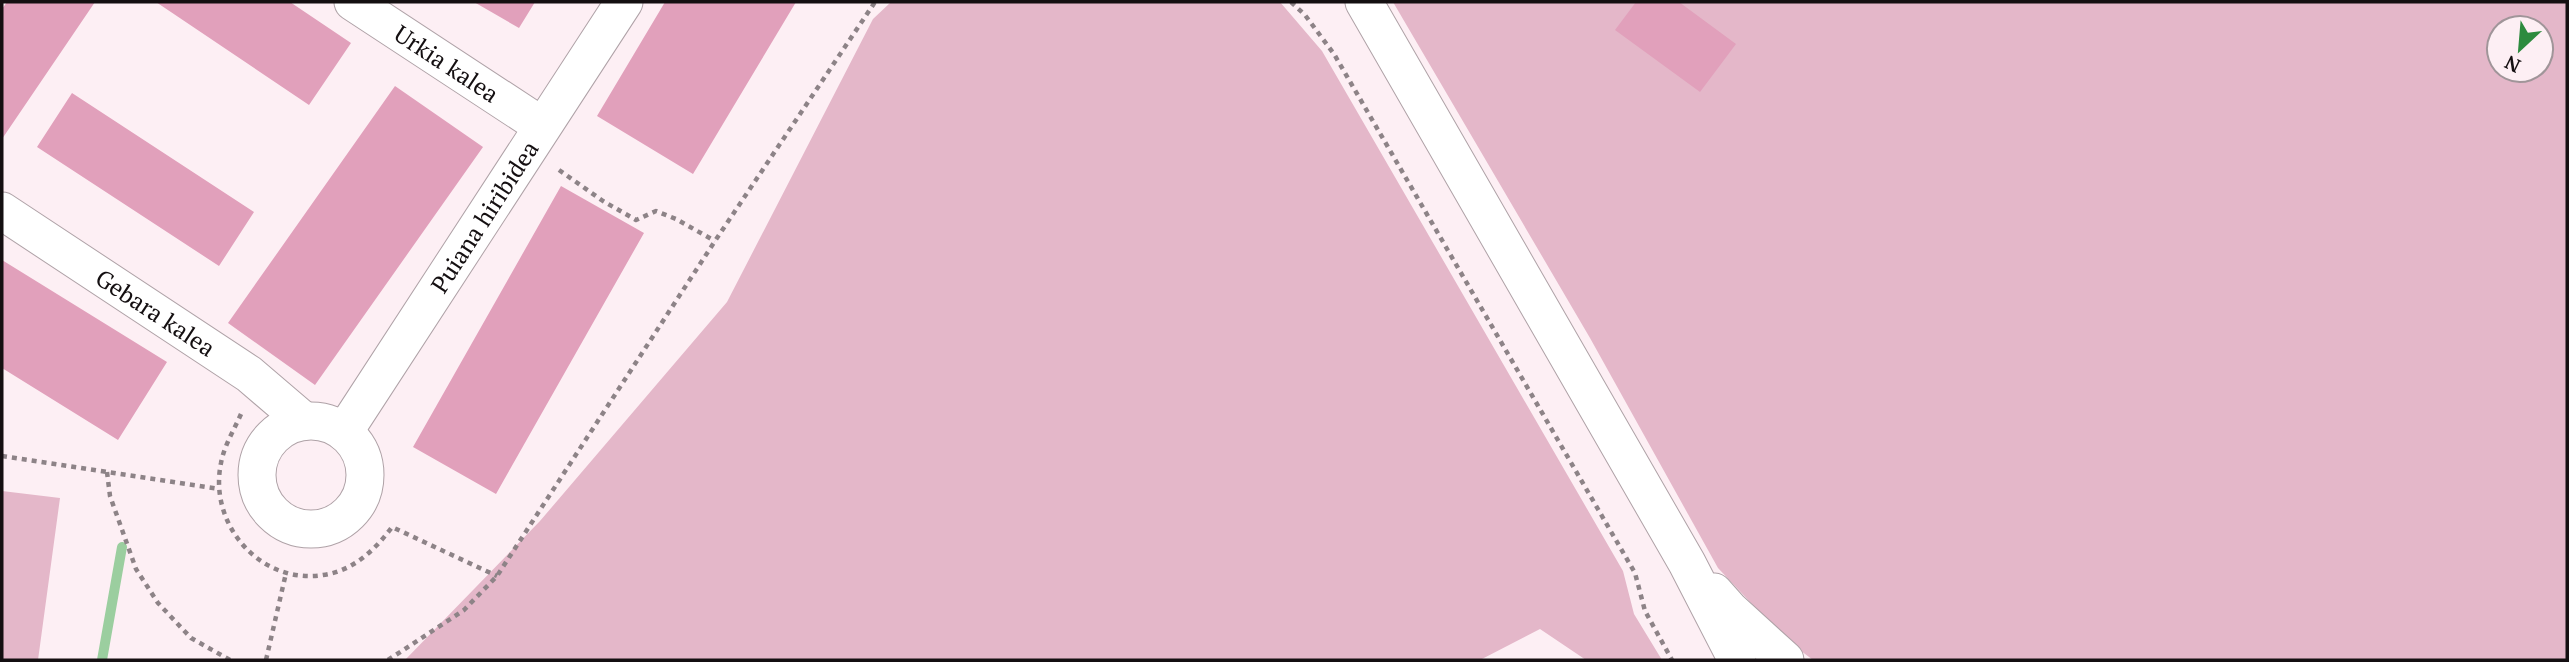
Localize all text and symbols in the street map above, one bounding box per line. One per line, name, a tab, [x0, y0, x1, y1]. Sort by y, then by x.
north arrow	[2485, 14, 2555, 84]
street label: Urkia kalea	[388, 17, 505, 109]
text: N	[2500, 50, 2524, 79]
street label: Puiana hiribidea	[423, 134, 545, 299]
street label: Gebara kalea	[90, 261, 222, 363]

